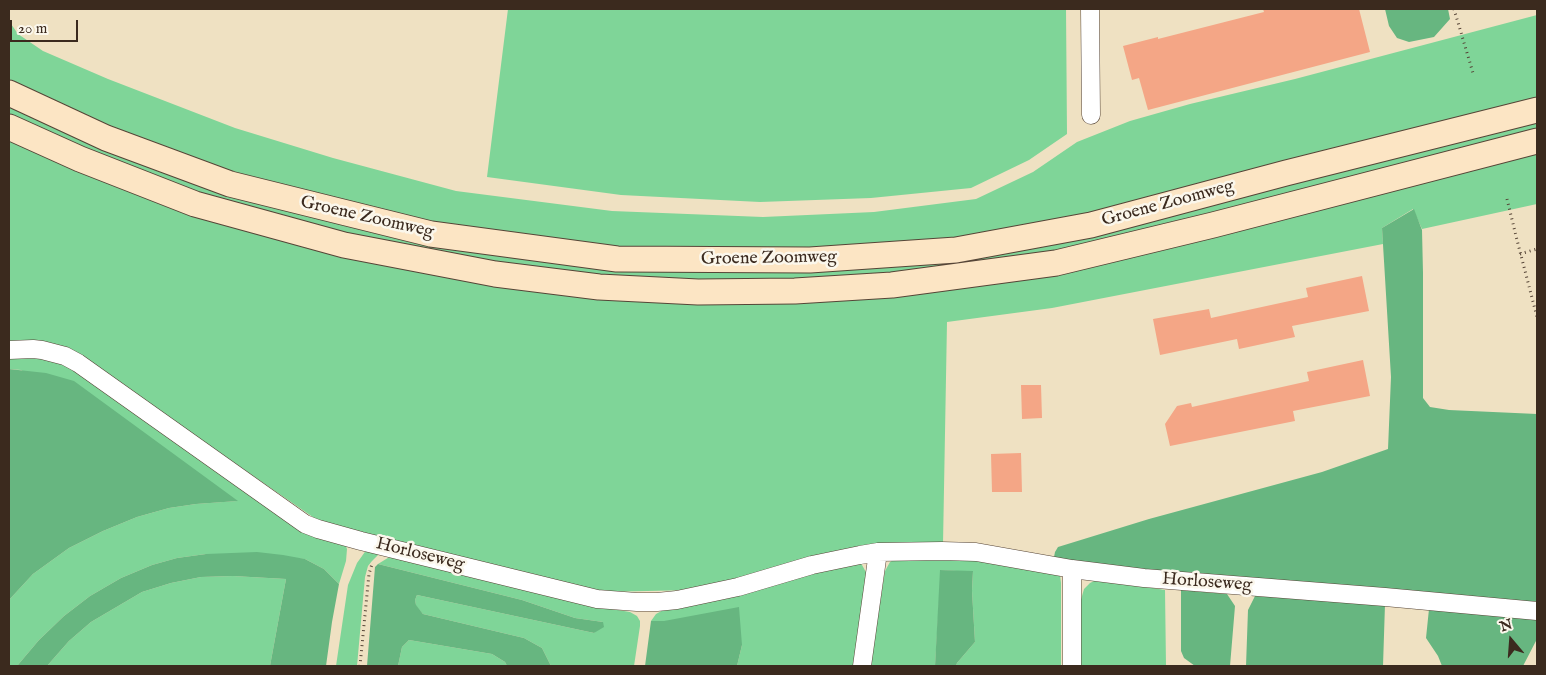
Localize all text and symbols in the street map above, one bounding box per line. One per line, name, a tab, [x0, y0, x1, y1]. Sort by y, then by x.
scale bar	[12, 10, 80, 42]
text: 20 m	[18, 19, 47, 38]
street label: Groene Zoomweg	[1099, 176, 1237, 232]
street label: Groene Zoomweg	[298, 192, 436, 244]
street label: Groene Zoomweg	[701, 247, 837, 271]
street label: Horloseweg	[374, 534, 466, 576]
street label: Horloseweg	[1161, 569, 1253, 597]
north arrow	[1486, 615, 1536, 665]
text: N	[1498, 615, 1515, 636]

